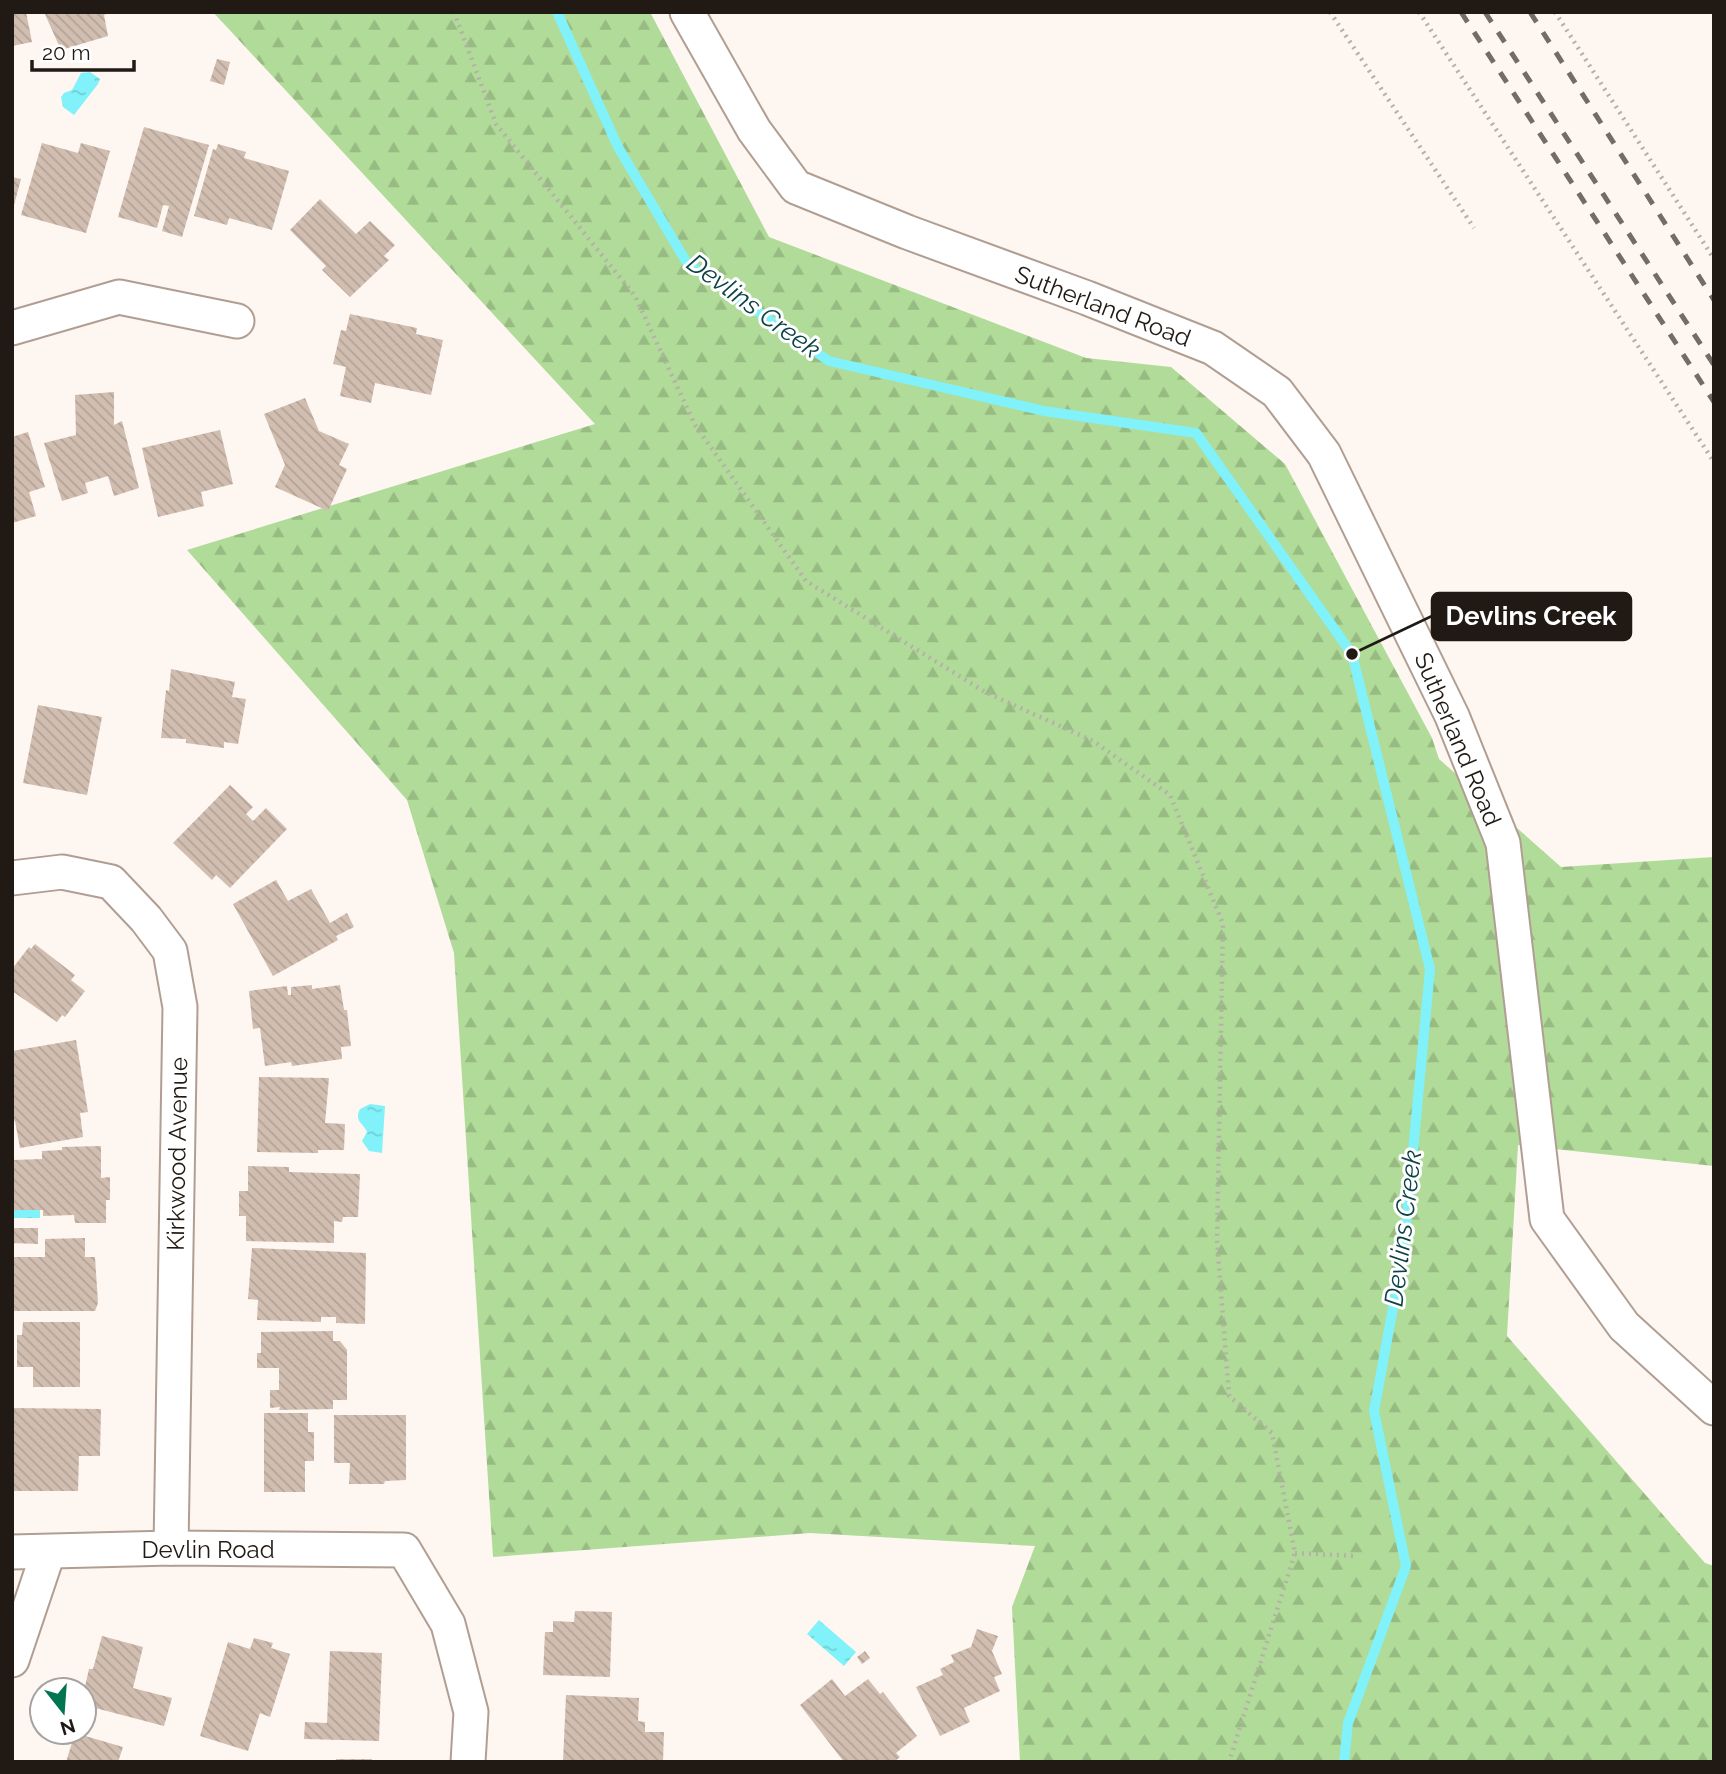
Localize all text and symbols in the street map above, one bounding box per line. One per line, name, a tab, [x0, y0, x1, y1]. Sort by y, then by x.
scale bar	[32, 28, 133, 72]
text: 20 m	[42, 40, 90, 65]
water label: Devlins Creek	[682, 248, 826, 364]
street label: Sutherland Road	[1011, 259, 1195, 353]
callout: Devlins Creek	[1432, 593, 1631, 640]
text: Devlins Creek	[1445, 601, 1617, 631]
street label: Sutherland Road	[1408, 648, 1508, 830]
street label: Kirkwood Avenue	[161, 1057, 193, 1251]
water label: Devlins Creek	[1379, 1148, 1427, 1308]
street label: Devlin Road	[141, 1535, 275, 1564]
north arrow	[28, 1676, 98, 1746]
text: N	[58, 1715, 78, 1740]

